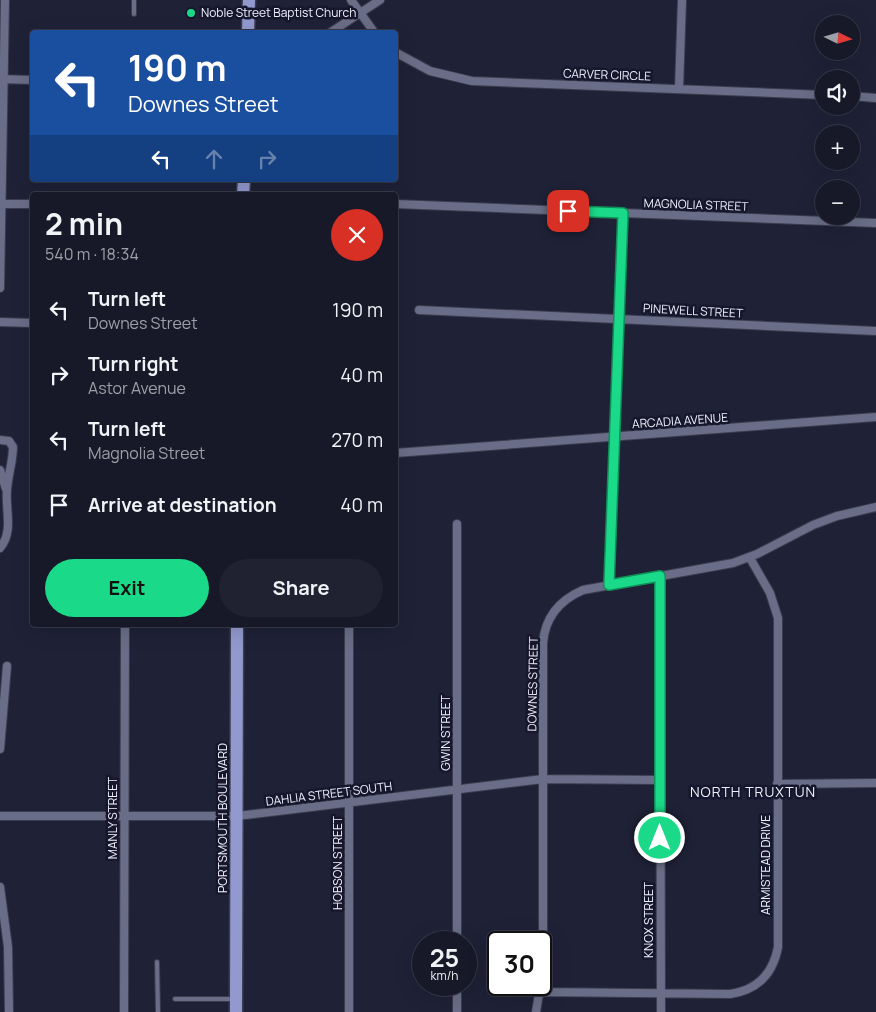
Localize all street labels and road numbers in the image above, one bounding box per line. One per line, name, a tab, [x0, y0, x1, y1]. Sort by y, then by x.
street label: CARVER CIRCLE	[563, 64, 651, 85]
street label: MAGNOLIA STREET	[643, 194, 749, 215]
street label: PINEWELL STREET	[643, 299, 744, 322]
street label: ARCADIA AVENUE	[631, 409, 729, 432]
street label: DOWNES STREET	[523, 635, 542, 732]
street label: GWIN STREET	[437, 694, 454, 771]
street label: PORTSMOUTH BOULEVARD	[214, 743, 231, 893]
street label: MANLY STREET	[104, 776, 121, 859]
street label: DAHLIA STREET SOUTH	[265, 777, 393, 810]
street label: HOBSON STREET	[329, 815, 346, 910]
street label: ARMISTEAD DRIVE	[757, 815, 774, 915]
street label: KNOX STREET	[640, 881, 657, 958]

